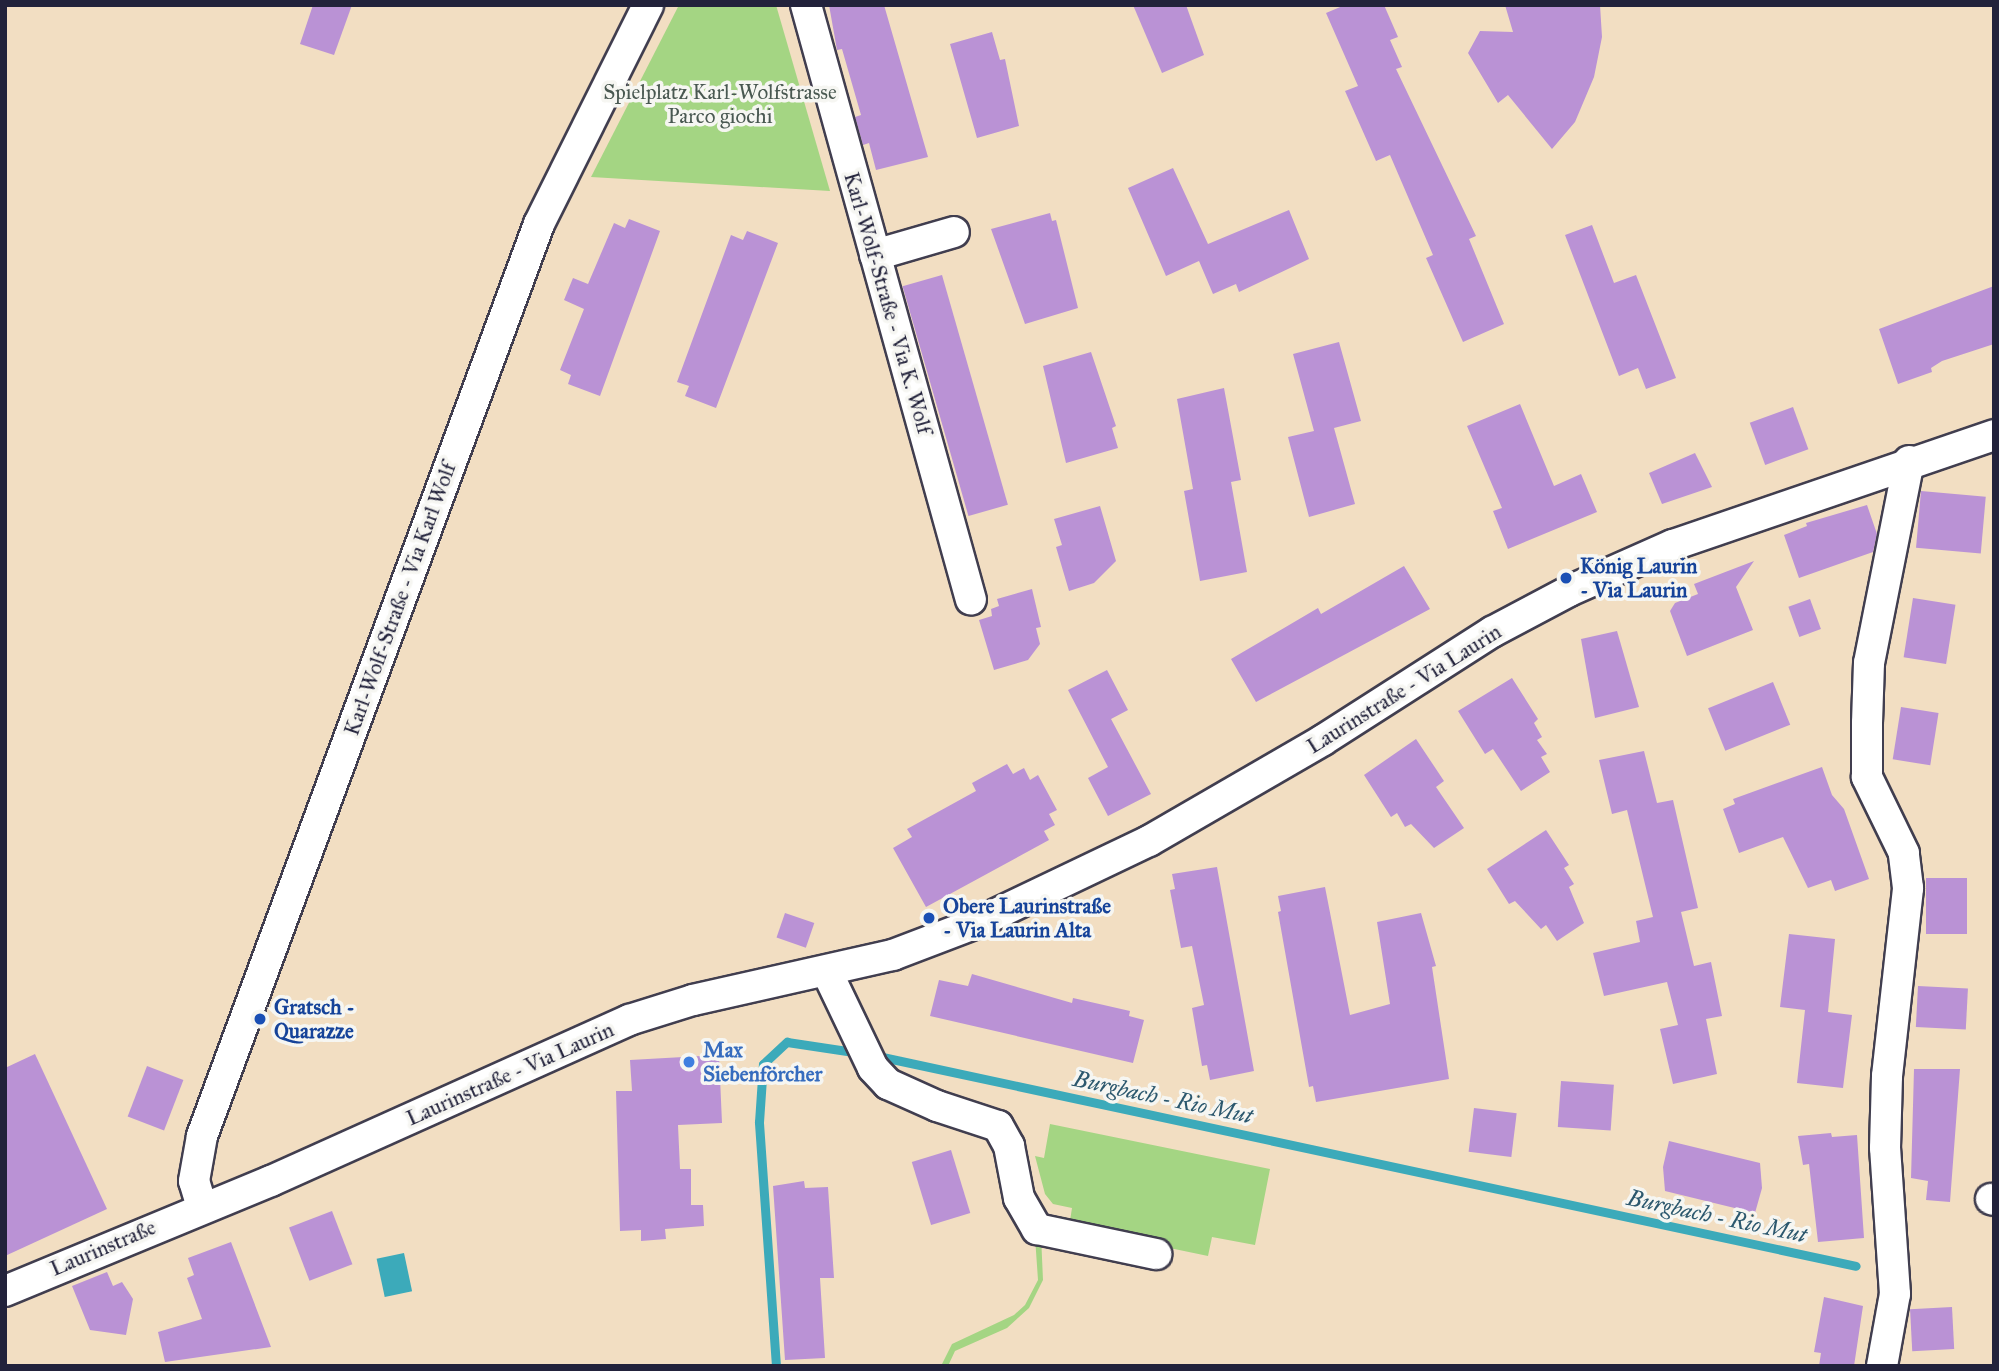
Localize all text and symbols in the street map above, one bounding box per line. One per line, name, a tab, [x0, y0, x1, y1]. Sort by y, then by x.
park label: Spielplatz Karl-Wolfstrasse Parco giochi	[603, 79, 837, 129]
street label: Karl-Wolf-Straße - Via K. Wolf	[839, 169, 937, 437]
street label: Karl-Wolf-Straße - Via Karl Wolf	[339, 459, 461, 739]
place label: König Laurin - Via Laurin	[1580, 553, 1697, 603]
marker: König Laurin - Via Laurin	[1558, 570, 1574, 586]
street label: Laurinstraße - Via Laurin	[1302, 619, 1506, 759]
place label: Obere Laurinstraße - Via Laurin Alta	[943, 893, 1111, 943]
marker: Obere Laurinstraße - Via Laurin Alta	[921, 910, 937, 926]
place label: Gratsch - Quarazze	[274, 994, 355, 1044]
marker: Gratsch - Quarazze	[252, 1011, 268, 1027]
street label: Laurinstraße - Via Laurin	[403, 1017, 617, 1131]
place label: Max Siebenförcher	[703, 1037, 822, 1087]
marker: Max Siebenförcher	[681, 1054, 697, 1070]
water label: Burgbach - Rio Mut	[1071, 1064, 1255, 1130]
water label: Burgbach - Rio Mut	[1625, 1183, 1809, 1249]
street label: Laurinstraße	[47, 1215, 159, 1281]

